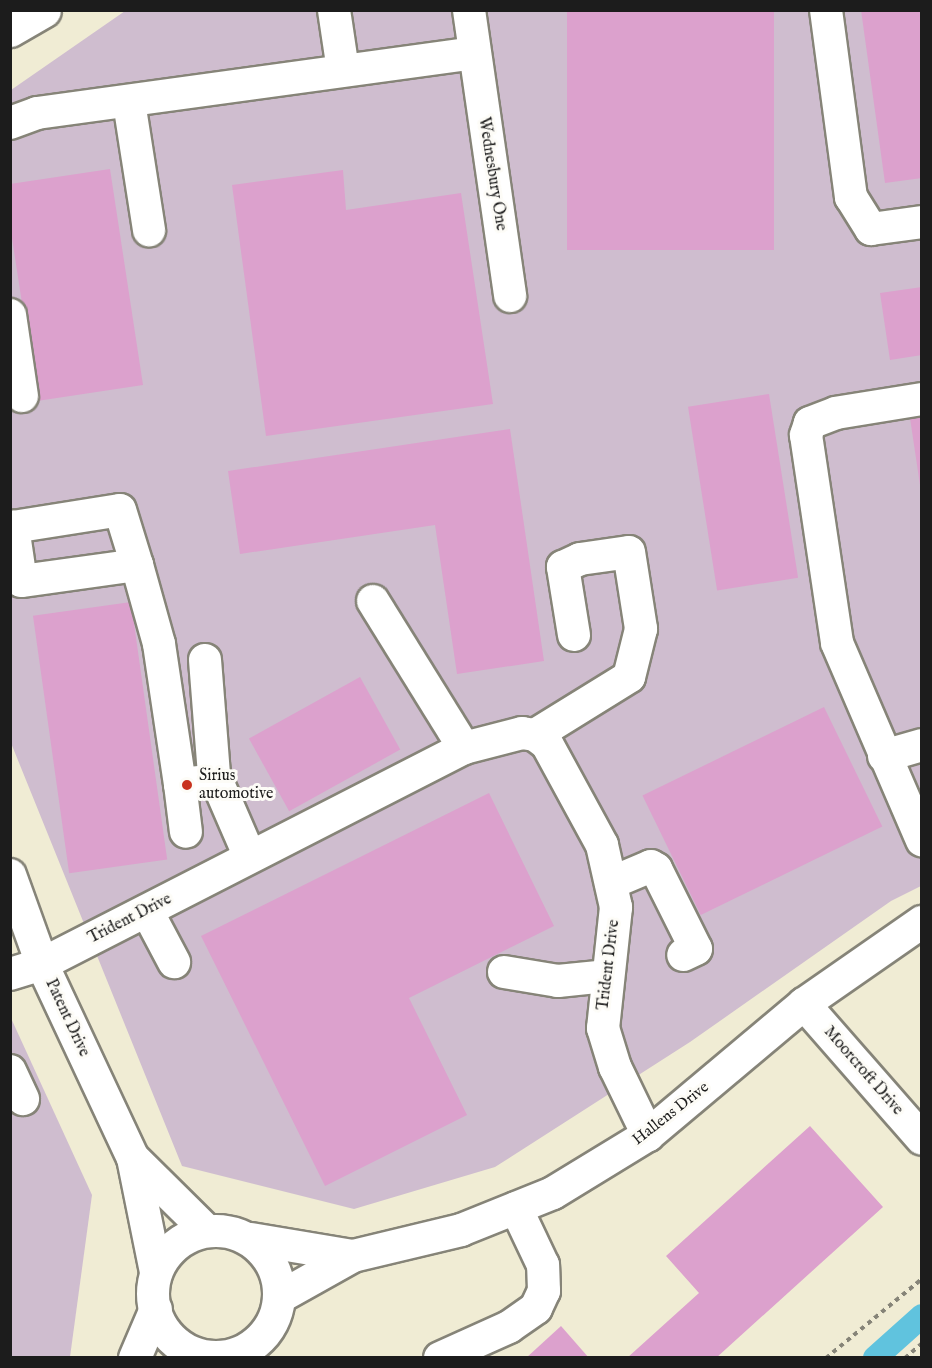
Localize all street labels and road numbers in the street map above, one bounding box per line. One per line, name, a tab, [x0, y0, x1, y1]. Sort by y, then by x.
street label: Wednesbury One	[474, 116, 510, 232]
street label: Trident Drive	[85, 890, 175, 948]
street label: Trident Drive	[594, 919, 624, 1011]
street label: Patent Drive	[41, 976, 93, 1060]
street label: Moorcroft Drive	[819, 1023, 907, 1119]
street label: Hallens Drive	[629, 1078, 713, 1150]

